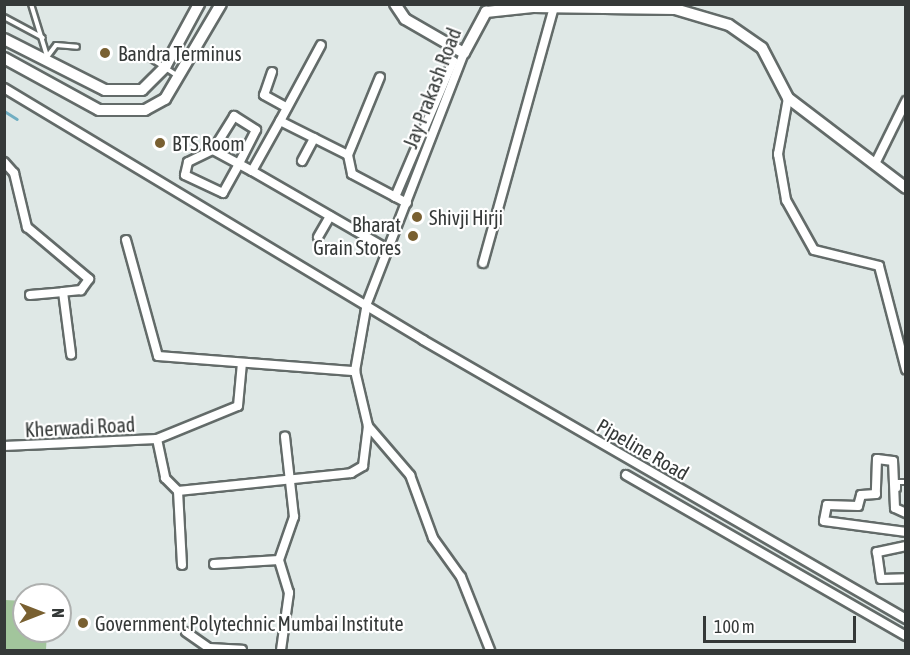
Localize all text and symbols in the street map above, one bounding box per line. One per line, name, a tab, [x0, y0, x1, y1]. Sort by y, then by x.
street label: Jay Prakash Road	[398, 24, 466, 152]
place label: Bandra Terminus	[118, 41, 241, 65]
marker: Bandra Terminus	[96, 44, 114, 62]
place label: BTS Room	[172, 131, 245, 155]
marker: BTS Room	[153, 136, 167, 150]
place label: Shivji Hirji	[429, 205, 503, 229]
marker: Shivji Hirji	[410, 210, 424, 224]
place label: Bharat Grain Stores	[313, 213, 401, 260]
marker: Bharat Grain Stores	[406, 229, 420, 243]
street label: Kherwadi Road	[24, 412, 136, 442]
street label: Pipeline Road	[593, 413, 693, 485]
north arrow	[12, 583, 72, 643]
scale bar	[706, 604, 859, 642]
text: N	[49, 608, 67, 618]
place label: Government Polytechnic Mumbai Institute	[95, 611, 403, 635]
marker: Government Polytechnic Mumbai Institute	[76, 616, 90, 630]
text: 100 m	[714, 616, 755, 637]

